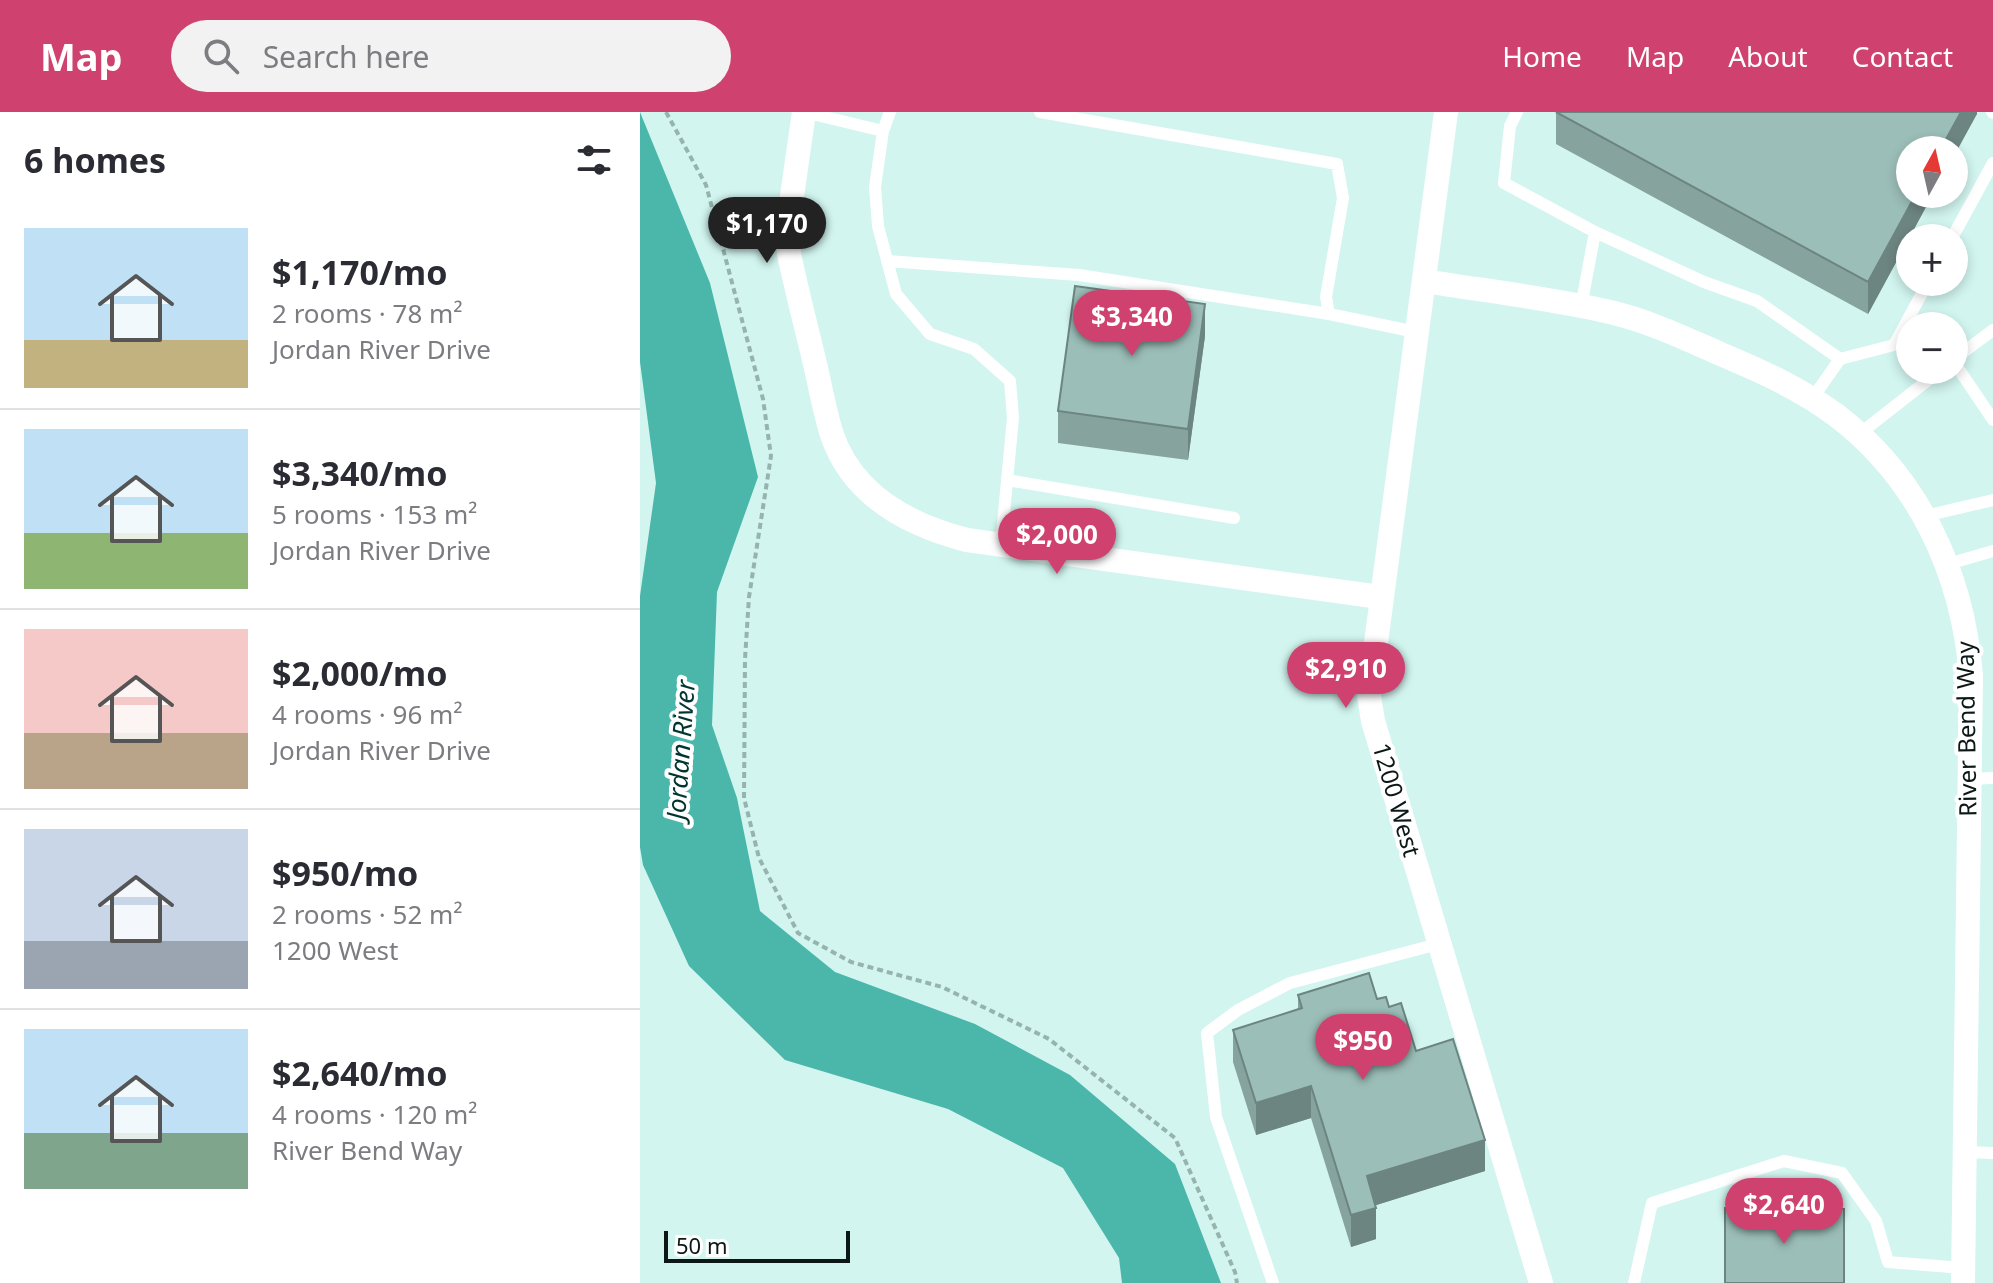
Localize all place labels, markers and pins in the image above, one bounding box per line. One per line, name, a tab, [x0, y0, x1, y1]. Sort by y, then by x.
pin: $1,170	[702, 197, 832, 265]
pin: $3,340	[1067, 290, 1197, 358]
pin: $2,000	[992, 508, 1122, 576]
pin: $2,910	[1281, 642, 1411, 710]
pin: $950	[1316, 1014, 1410, 1082]
pin: $2,640	[1719, 1178, 1849, 1246]

